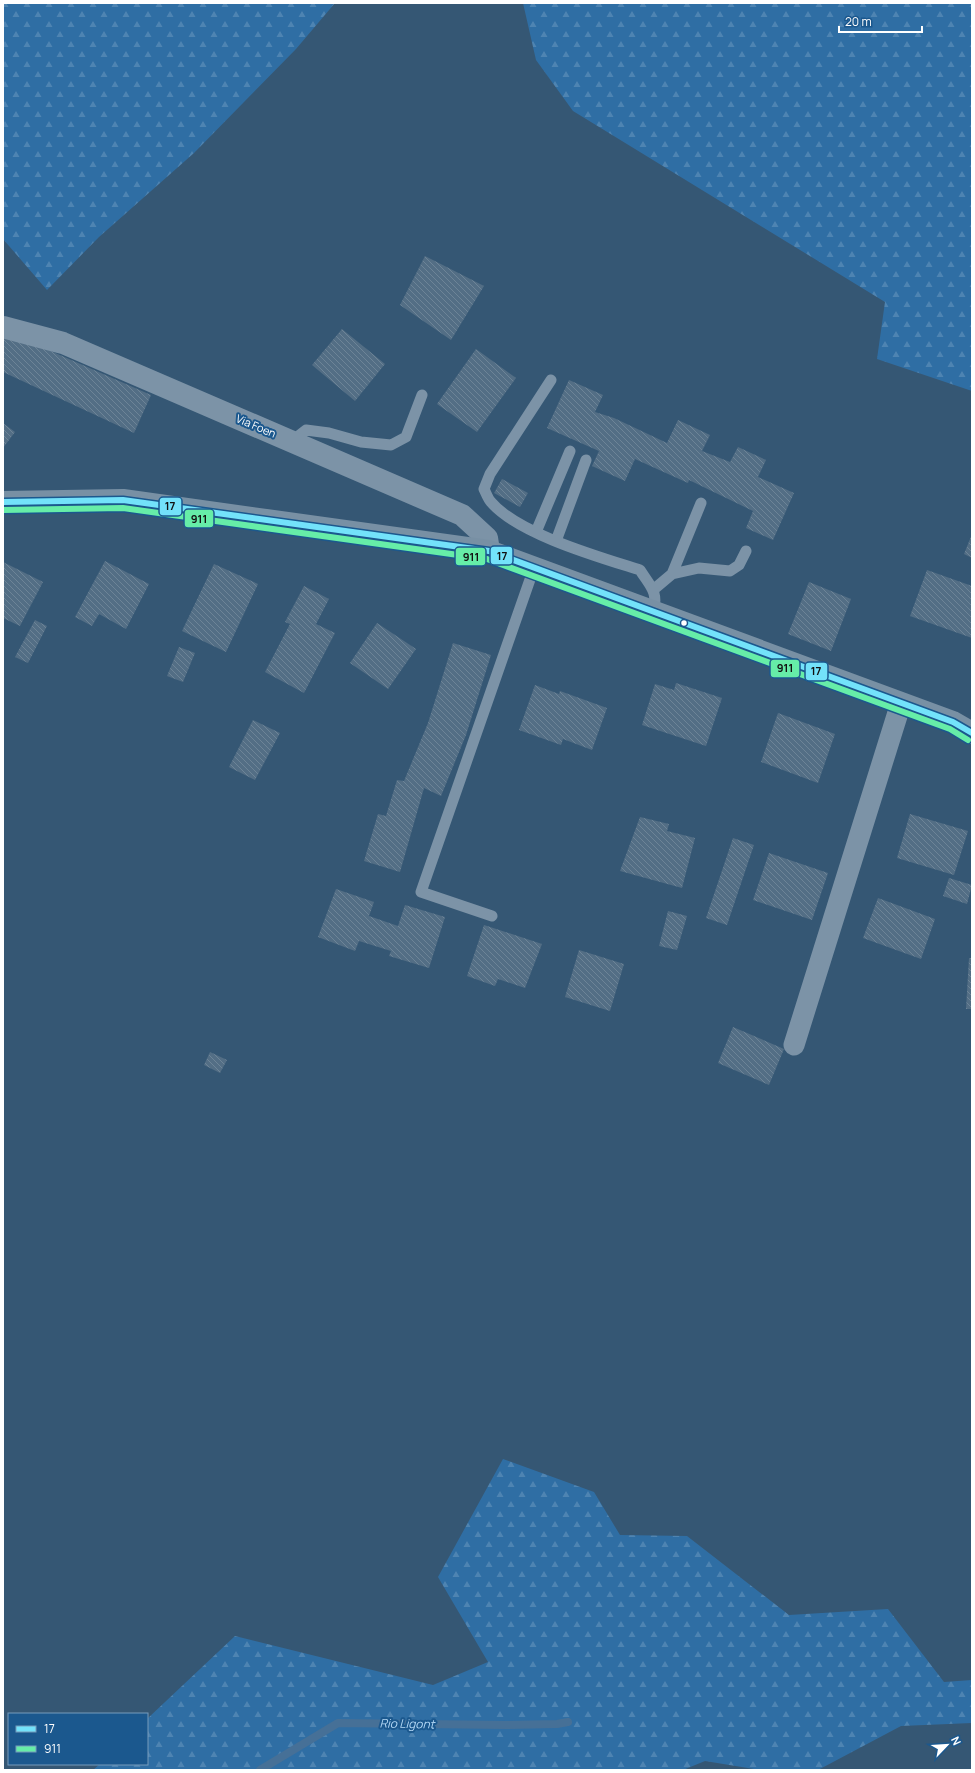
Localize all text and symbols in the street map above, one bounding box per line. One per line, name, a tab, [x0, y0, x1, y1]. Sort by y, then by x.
scale bar	[839, 8, 922, 34]
text: 20 m	[845, 13, 872, 30]
street label: Via Foen	[234, 410, 278, 441]
line badge: 17	[159, 497, 182, 516]
text: 17	[165, 498, 175, 513]
line badge: 911	[184, 509, 214, 528]
text: 911	[191, 511, 207, 526]
line badge: 17	[490, 546, 513, 565]
line badge: 911	[455, 547, 486, 566]
text: 17	[497, 548, 507, 563]
text: 911	[463, 549, 479, 564]
unlabelled marker	[679, 618, 689, 628]
line badge: 911	[770, 659, 800, 678]
text: 911	[777, 660, 793, 675]
line badge: 17	[805, 662, 828, 681]
text: 17	[811, 663, 821, 678]
legend	[8, 1713, 148, 1765]
water label: Rio Ligont	[379, 1715, 436, 1732]
text: 17	[44, 1720, 55, 1737]
north arrow	[927, 1725, 967, 1765]
text: N	[948, 1734, 965, 1747]
text: 911	[44, 1740, 61, 1757]

